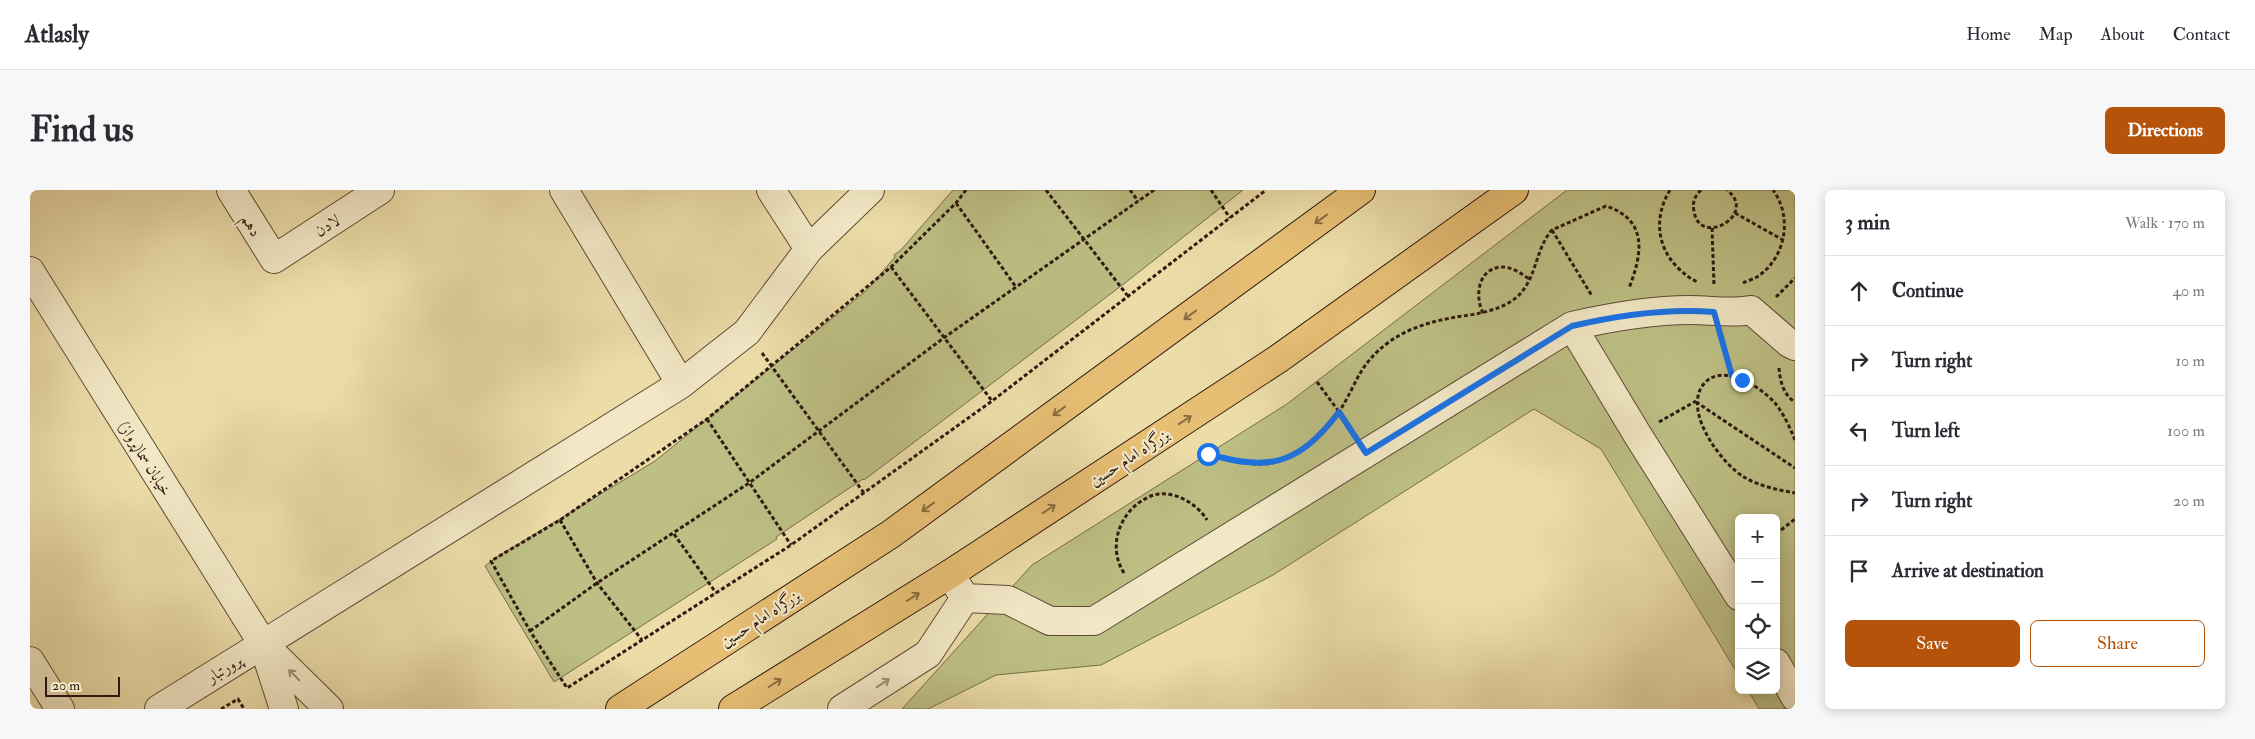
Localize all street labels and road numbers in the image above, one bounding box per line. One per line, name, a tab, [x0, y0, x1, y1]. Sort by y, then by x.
street label: لادن	[311, 210, 344, 241]
street label: دهم	[232, 211, 266, 243]
street label: خیابان سما(پرواز)	[114, 417, 176, 500]
street label: بزرگراه امام حسین	[1085, 424, 1176, 494]
street label: بزرگراه امام حسین	[716, 585, 807, 655]
street label: پرورتبار	[201, 649, 248, 689]

